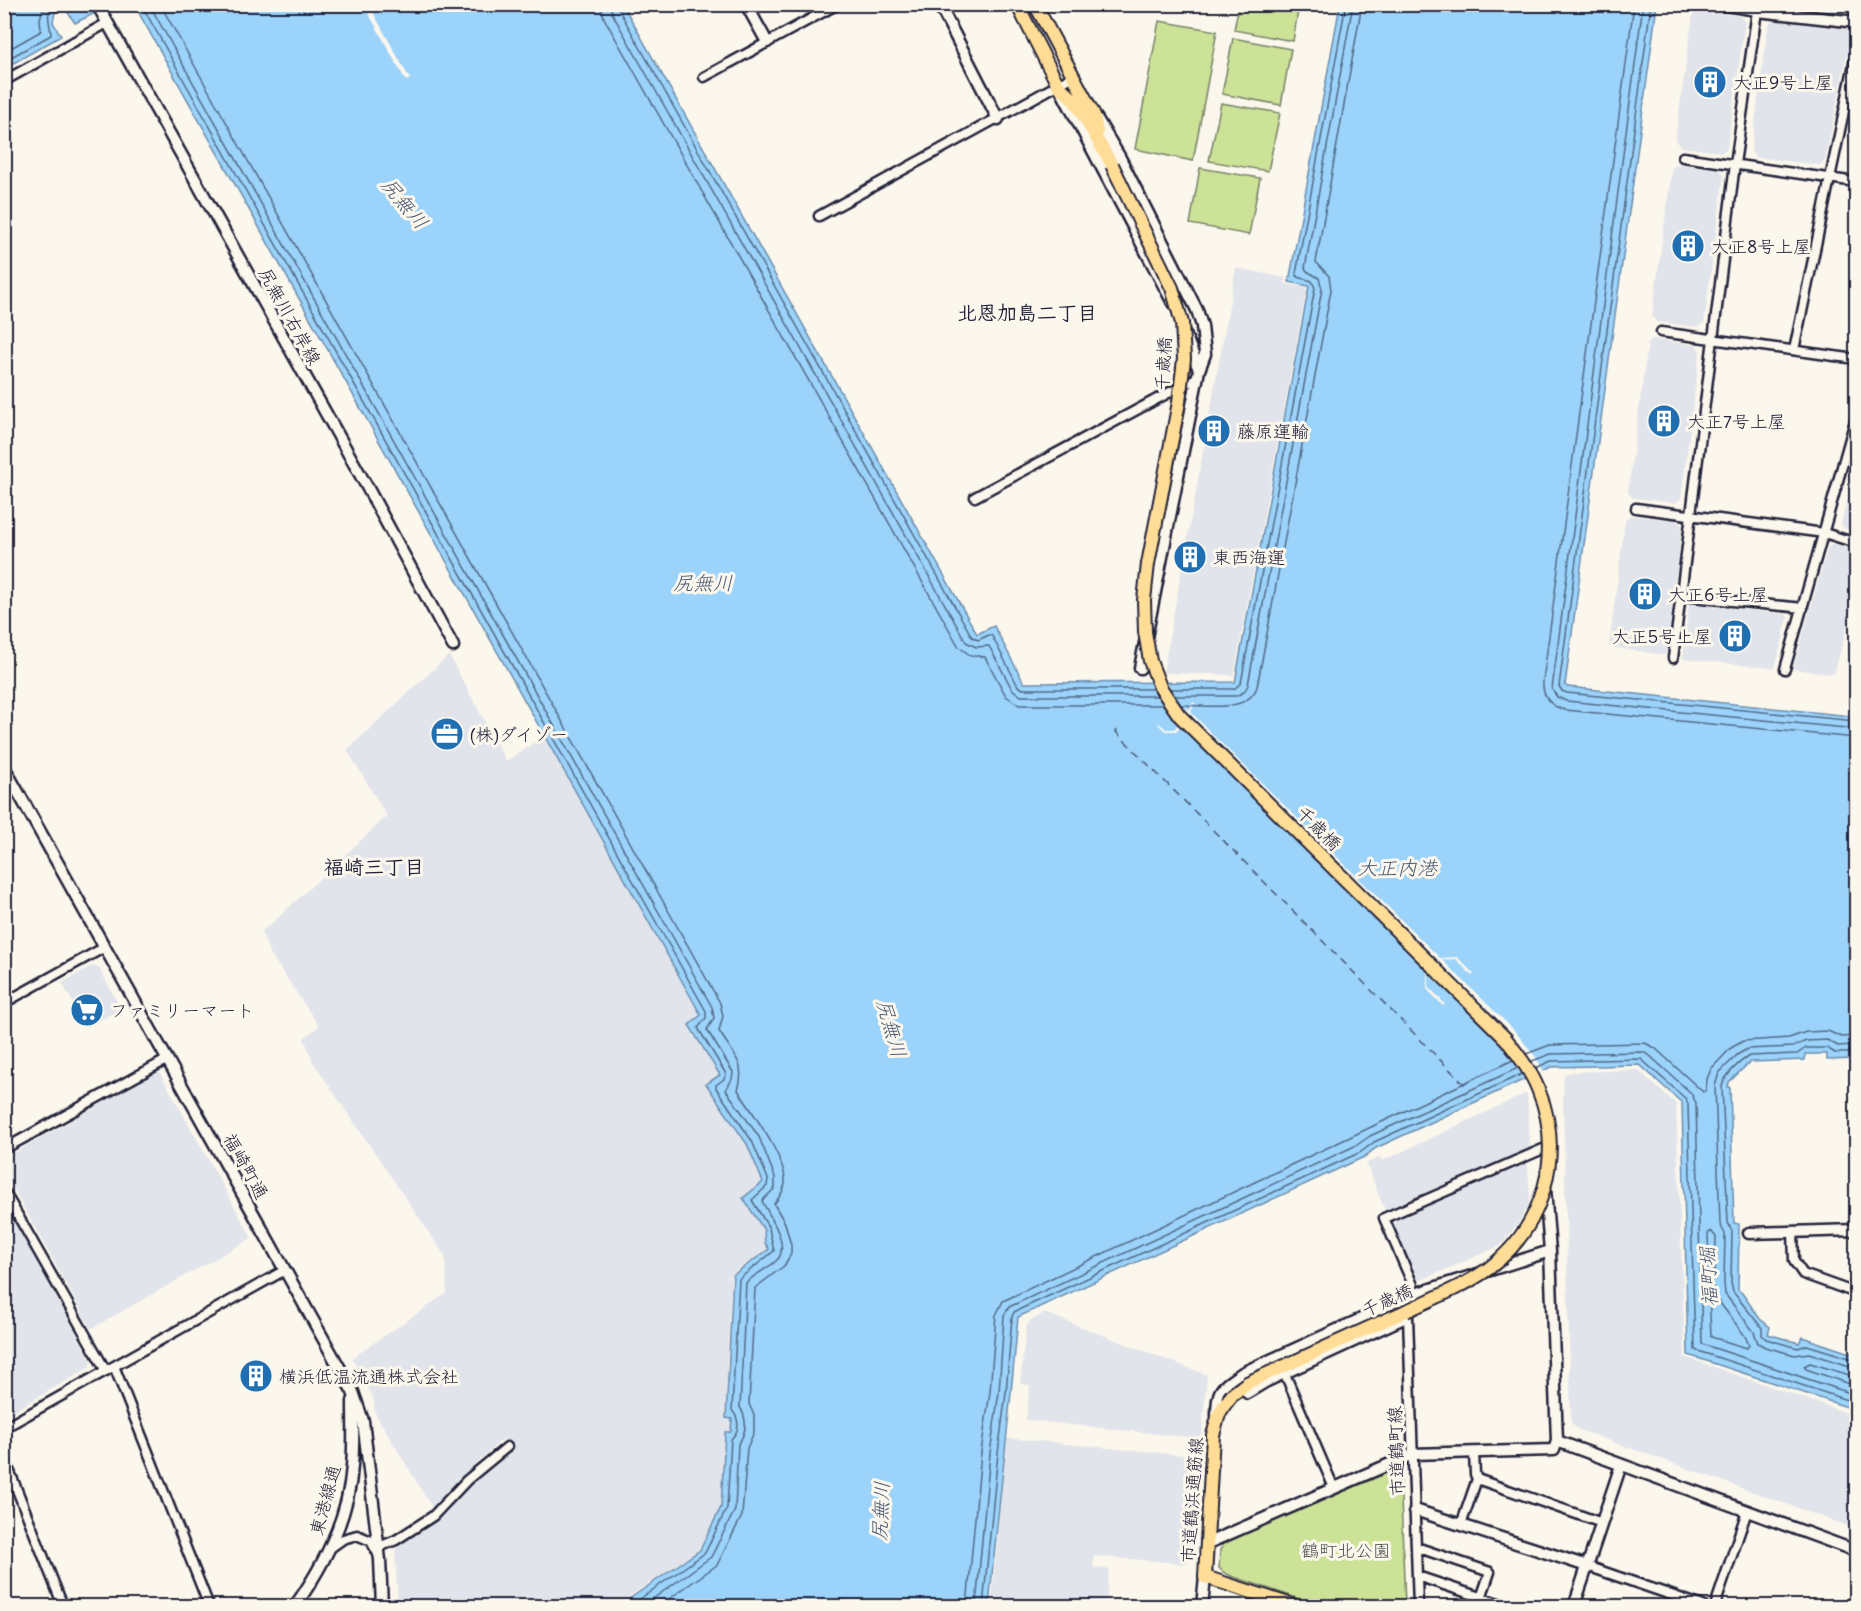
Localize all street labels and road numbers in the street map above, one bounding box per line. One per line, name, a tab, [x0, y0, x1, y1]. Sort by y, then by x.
street label: 尻無川右岸線	[254, 263, 326, 369]
street label: 千歳橋	[1150, 336, 1176, 392]
street label: 千歳橋	[1292, 801, 1346, 855]
street label: 福崎町通	[218, 1129, 274, 1203]
street label: 千歳橋	[1358, 1279, 1416, 1321]
street label: 市道鶴町線	[1383, 1406, 1409, 1496]
street label: 市道鶴浜通筋線	[1176, 1436, 1208, 1564]
street label: 東港線通	[305, 1462, 345, 1538]

